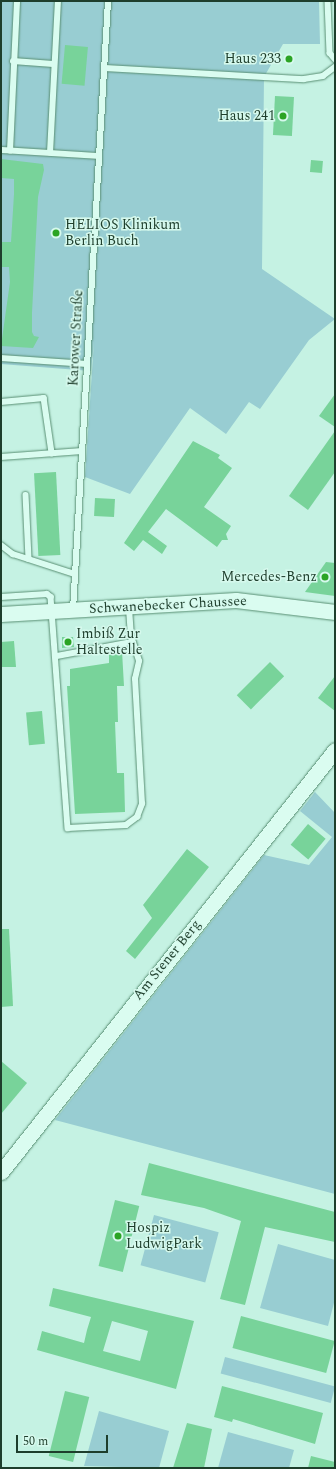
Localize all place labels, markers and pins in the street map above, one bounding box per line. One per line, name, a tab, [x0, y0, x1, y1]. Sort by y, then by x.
place label: Haus 233	[224, 51, 281, 67]
marker: Haus 233	[284, 54, 294, 64]
place label: Haus 241	[218, 108, 275, 124]
marker: Haus 241	[278, 111, 288, 121]
place label: HELIOS Klinikum Berlin Buch	[65, 217, 180, 250]
marker: HELIOS Klinikum Berlin Buch	[50, 227, 62, 239]
place label: Mercedes-Benz	[221, 569, 317, 585]
marker: Mercedes-Benz	[320, 572, 330, 582]
place label: Imbiß Zur Haltestelle	[76, 626, 143, 658]
marker: Imbiß Zur Haltestelle	[63, 637, 73, 647]
place label: Hospiz LudwigPark	[126, 1220, 202, 1252]
marker: Hospiz LudwigPark	[113, 1231, 123, 1241]

